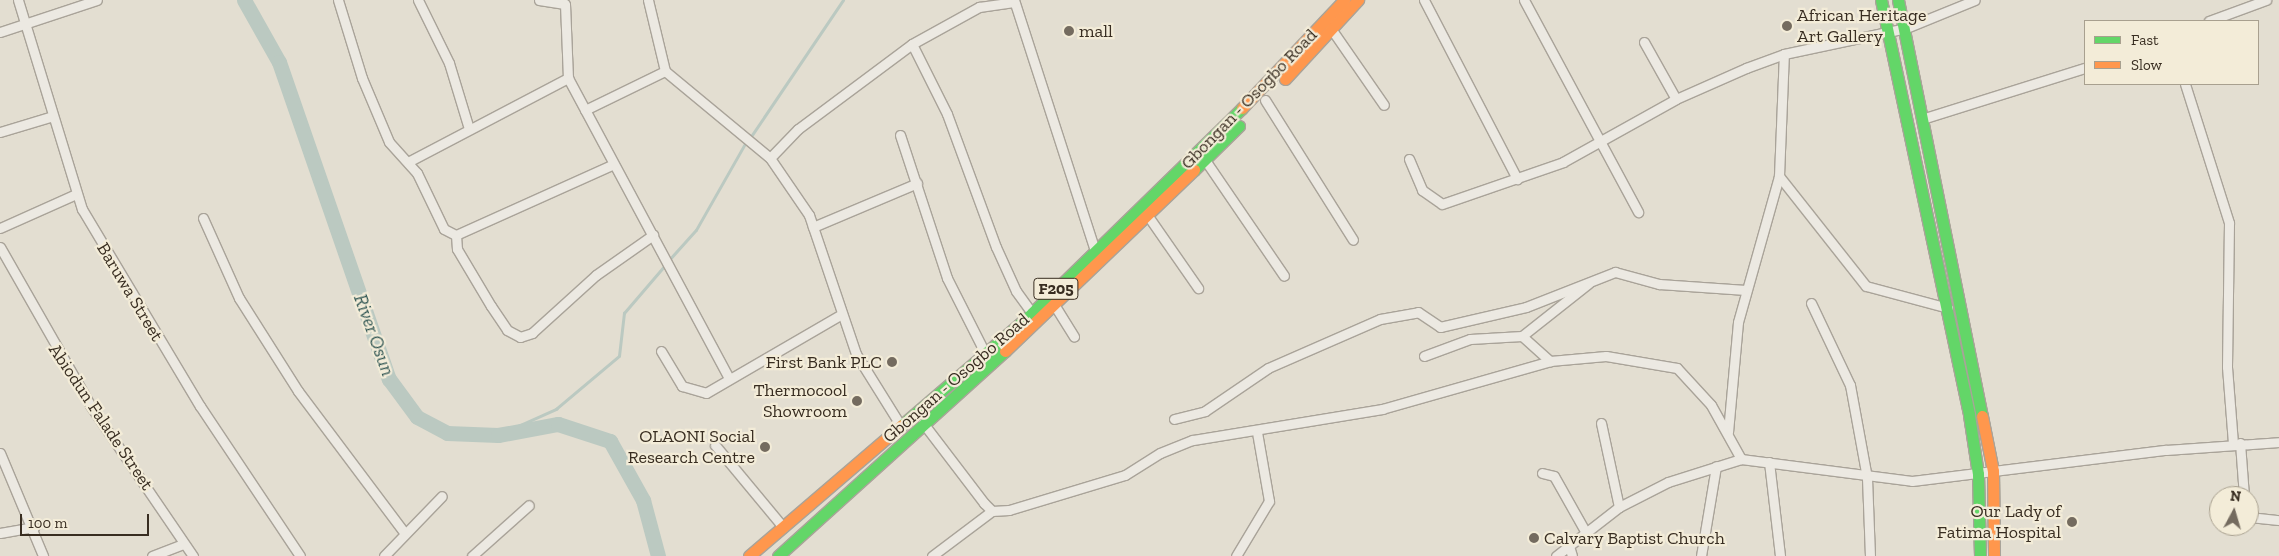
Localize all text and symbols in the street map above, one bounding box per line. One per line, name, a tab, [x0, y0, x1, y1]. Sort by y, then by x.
place label: African Heritage Art Gallery	[1797, 5, 1926, 48]
place label: mall	[1079, 20, 1113, 42]
marker: African Heritage Art Gallery	[1781, 20, 1793, 32]
legend	[2084, 20, 2259, 85]
street label: Gbongan - Osogbo Road	[1176, 24, 1322, 174]
marker: mall	[1063, 25, 1075, 37]
text: Fast	[2131, 31, 2159, 49]
text: Slow	[2131, 56, 2162, 74]
street label: Baruwa Street	[92, 239, 168, 345]
road number: F205	[1032, 276, 1080, 302]
water label: River Osun	[349, 291, 399, 379]
street label: Gbongan - Osogbo Road	[878, 309, 1034, 447]
street label: Abiodun Falade Street	[44, 340, 158, 494]
place label: First Bank PLC	[766, 351, 882, 373]
marker: First Bank PLC	[886, 356, 898, 368]
place label: Thermocool Showroom	[753, 380, 847, 422]
marker: Thermocool Showroom	[851, 395, 863, 407]
place label: OLAONI Social Research Centre	[627, 426, 755, 468]
marker: OLAONI Social Research Centre	[759, 441, 771, 453]
north arrow	[2209, 486, 2259, 536]
text: N	[2229, 488, 2242, 506]
place label: Our Lady of Fatima Hospital	[1937, 501, 2061, 544]
scale bar	[22, 504, 151, 536]
text: 100 m	[28, 514, 67, 532]
marker: Our Lady of Fatima Hospital	[2065, 515, 2079, 529]
place label: Calvary Baptist Church	[1544, 527, 1725, 549]
marker: Calvary Baptist Church	[1528, 532, 1540, 544]

